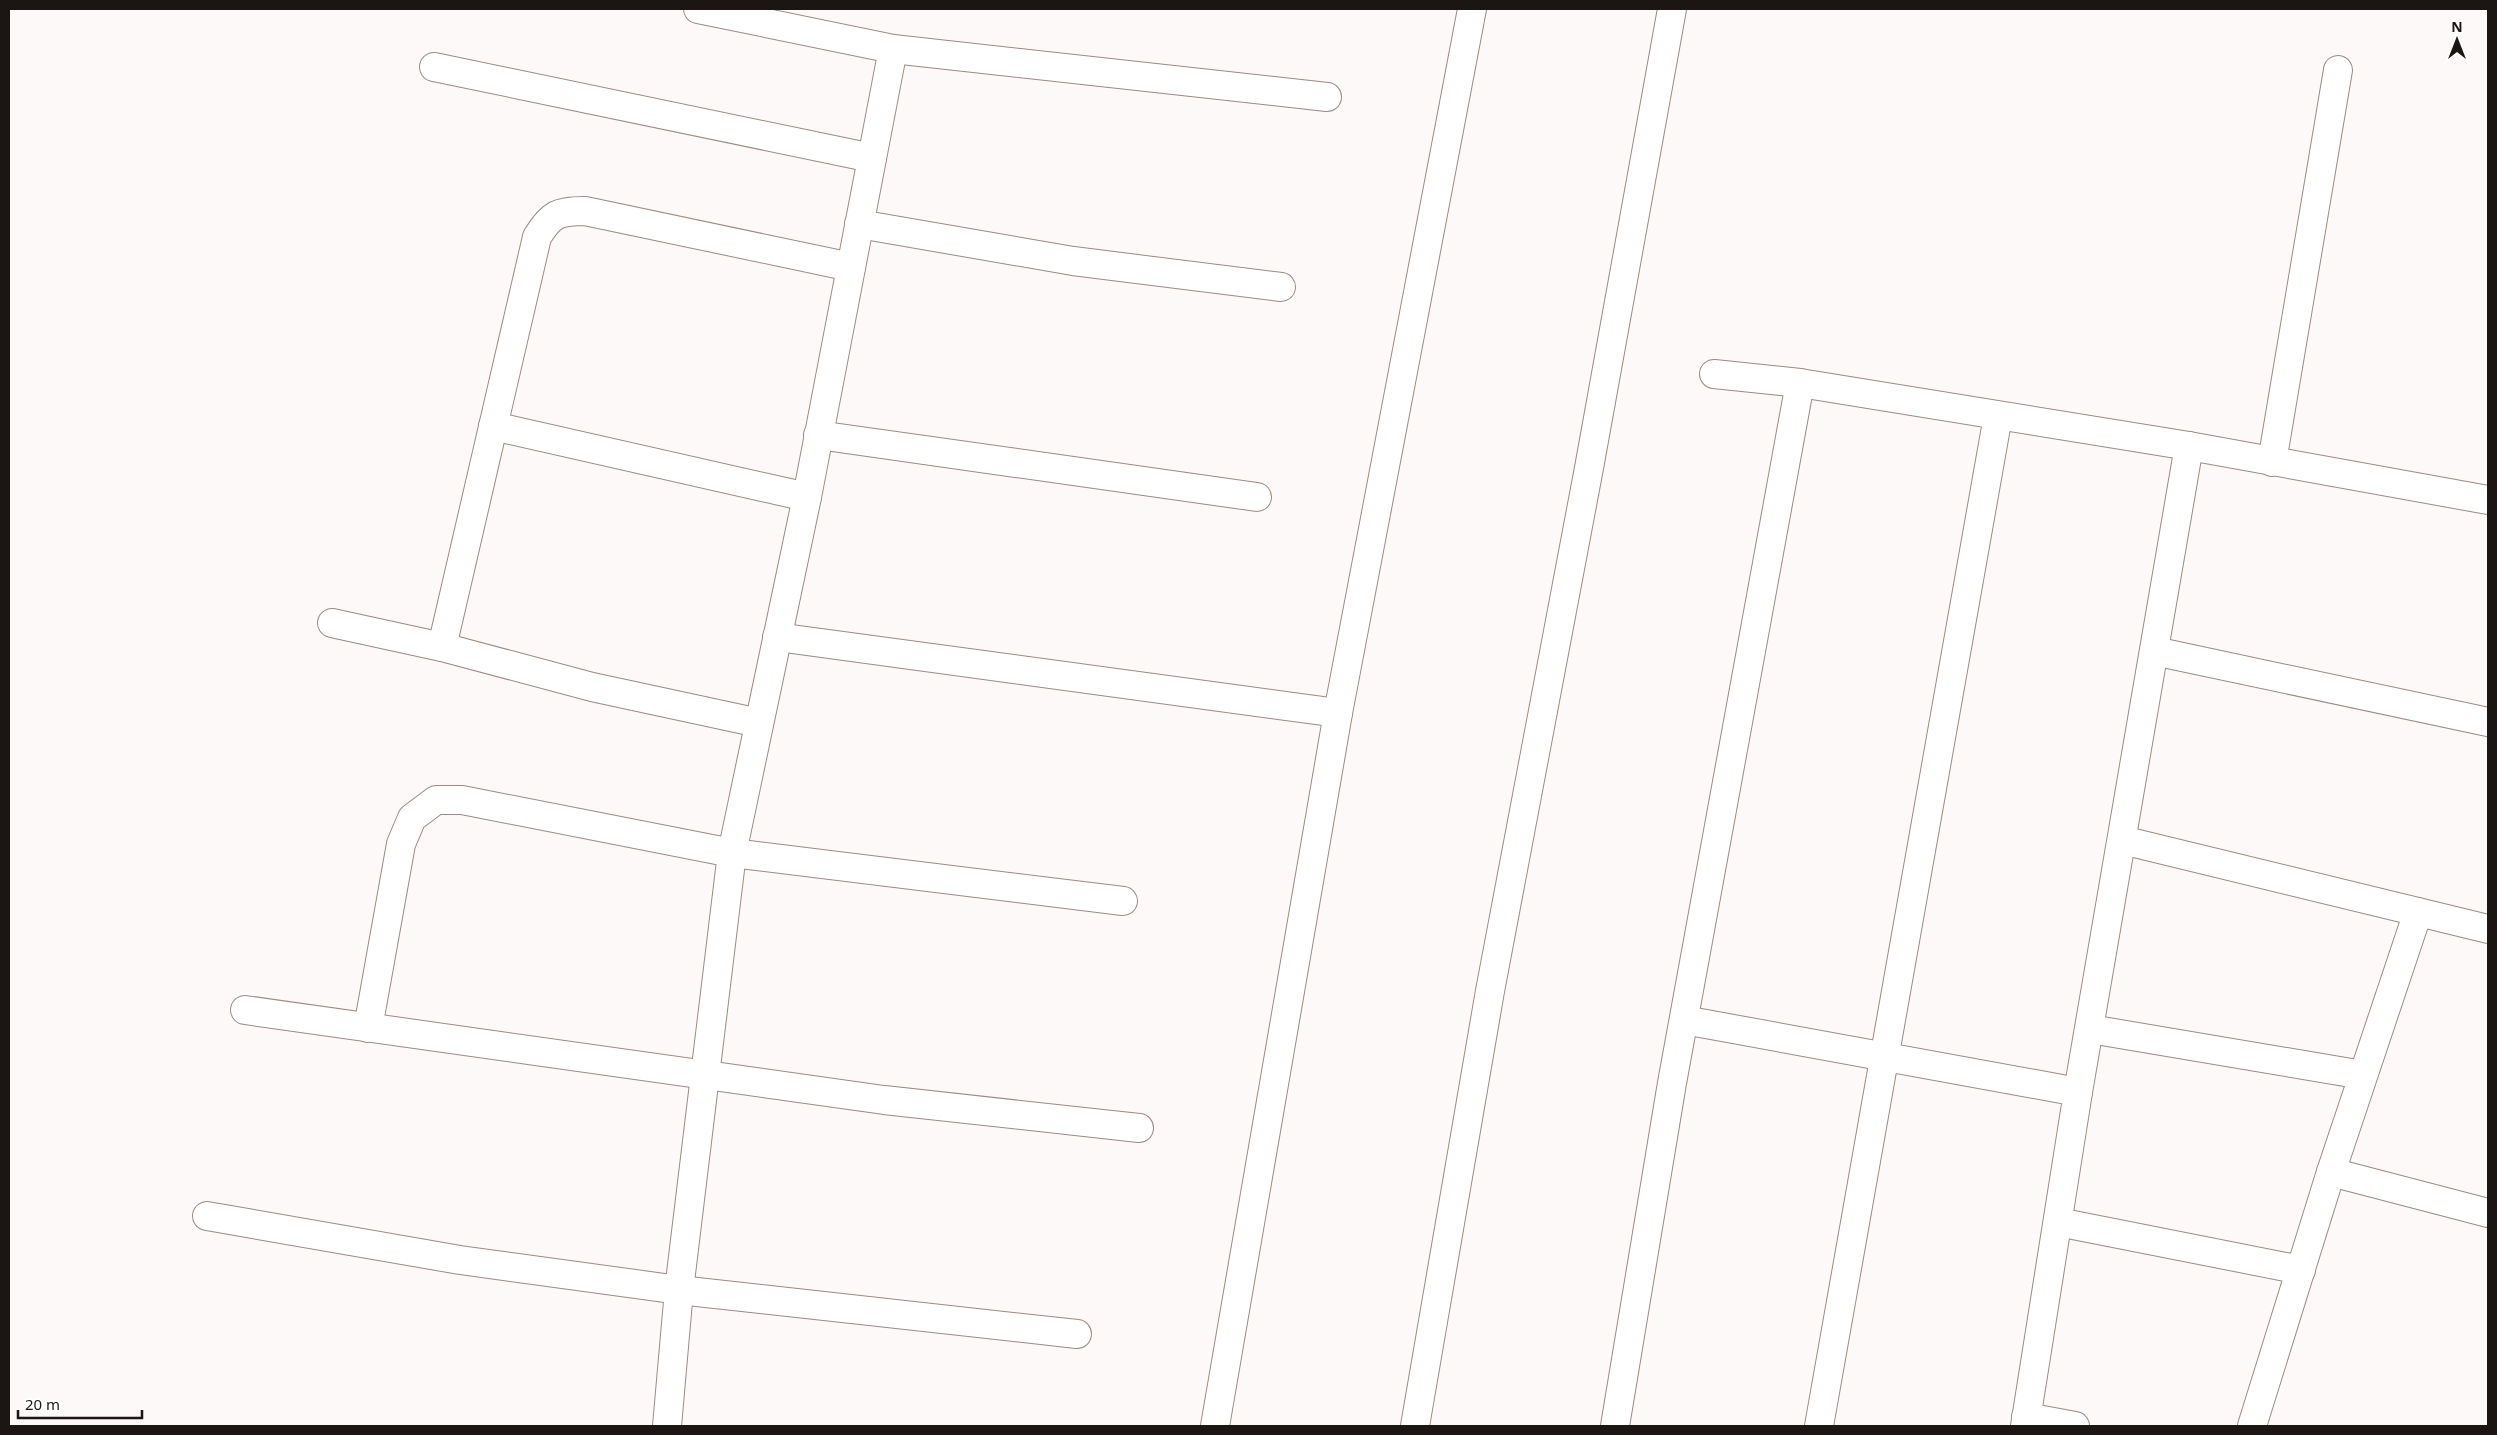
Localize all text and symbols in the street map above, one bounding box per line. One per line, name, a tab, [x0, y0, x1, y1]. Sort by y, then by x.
north arrow	[2432, 15, 2482, 65]
text: N	[2451, 17, 2463, 36]
scale bar	[18, 1388, 141, 1420]
text: 20 m	[25, 1394, 60, 1414]

